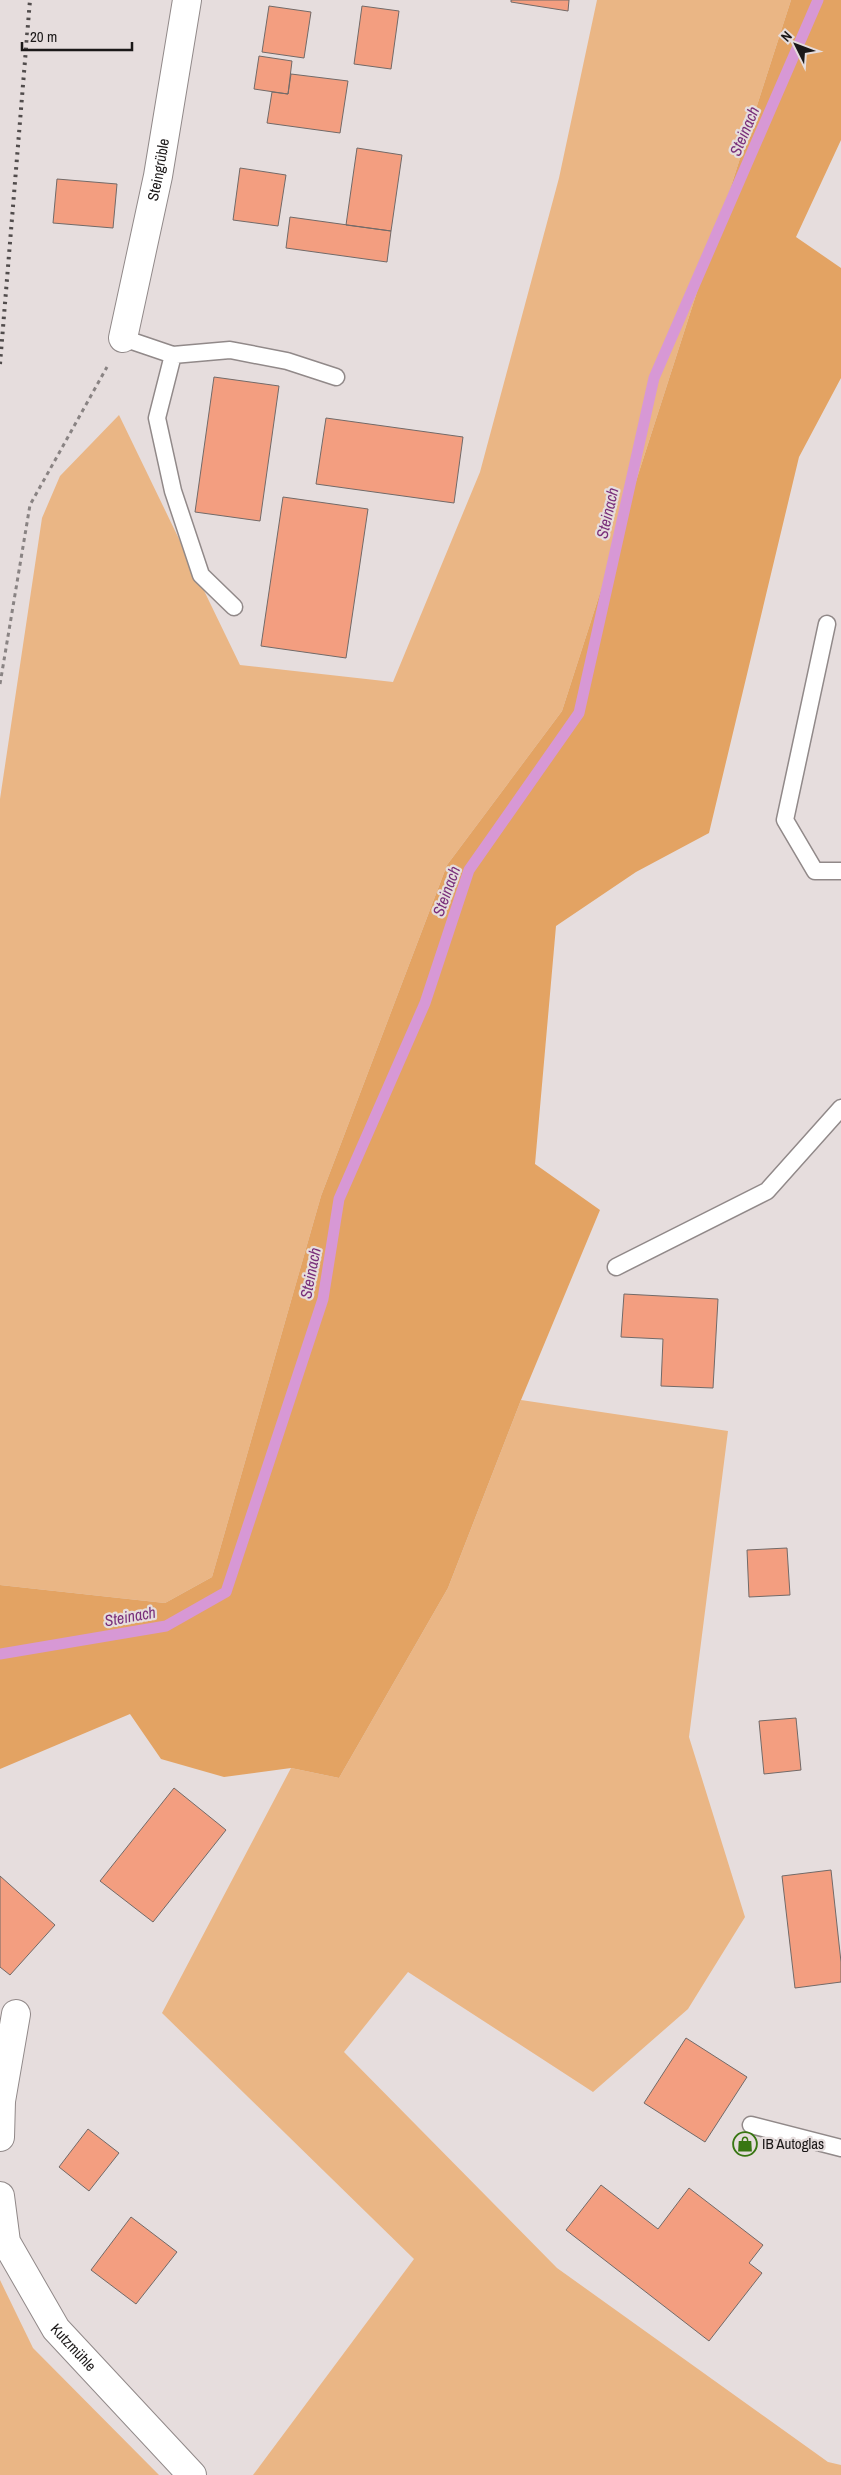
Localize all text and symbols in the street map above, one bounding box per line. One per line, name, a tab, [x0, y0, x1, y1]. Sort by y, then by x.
scale bar	[22, 20, 132, 52]
north arrow	[771, 20, 821, 70]
text: 20 m	[30, 26, 57, 47]
text: N	[777, 27, 796, 45]
water label: Steinach	[724, 103, 764, 159]
street label: Steingrüble	[142, 137, 174, 203]
water label: Steinach	[590, 485, 624, 541]
water label: Steinach	[427, 863, 465, 919]
water label: Steinach	[294, 1245, 326, 1301]
water label: Steinach	[103, 1601, 157, 1631]
shop icon: IB Autoglas	[732, 2131, 758, 2157]
place label: IB Autoglas	[762, 2133, 824, 2154]
street label: Kutzmühle	[46, 2319, 101, 2376]

